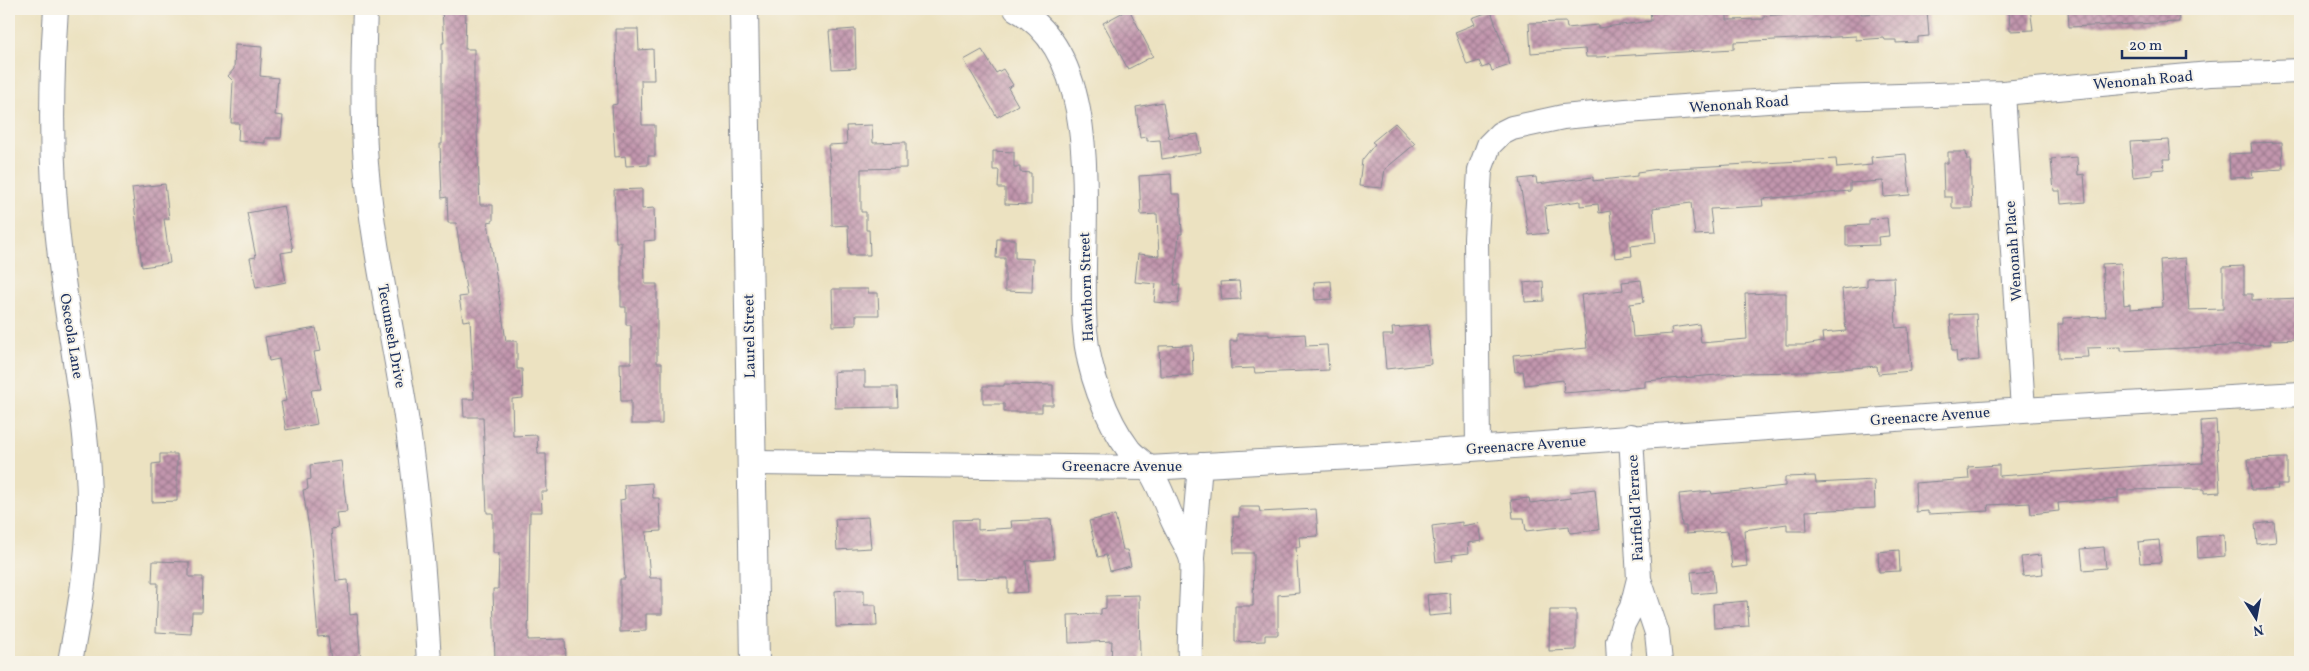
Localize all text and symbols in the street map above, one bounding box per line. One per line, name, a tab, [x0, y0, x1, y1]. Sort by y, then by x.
scale bar	[2122, 28, 2185, 60]
text: 20 m	[2129, 36, 2162, 57]
street label: Wenonah Road	[2092, 67, 2194, 96]
street label: Wenonah Road	[1688, 92, 1790, 119]
street label: Wenonah Place	[2001, 200, 2028, 302]
street label: Hawthorn Street	[1075, 232, 1100, 342]
street label: Tecumseh Drive	[371, 283, 410, 390]
street label: Osceola Lane	[53, 292, 88, 380]
street label: Laurel Street	[739, 294, 762, 378]
street label: Greenacre Avenue	[1869, 403, 1991, 432]
street label: Greenacre Avenue	[1465, 432, 1587, 461]
street label: Fairfield Terrace	[1623, 454, 1650, 562]
street label: Greenacre Avenue	[1062, 457, 1182, 478]
north arrow	[2232, 594, 2282, 644]
text: N	[2251, 619, 2265, 640]

